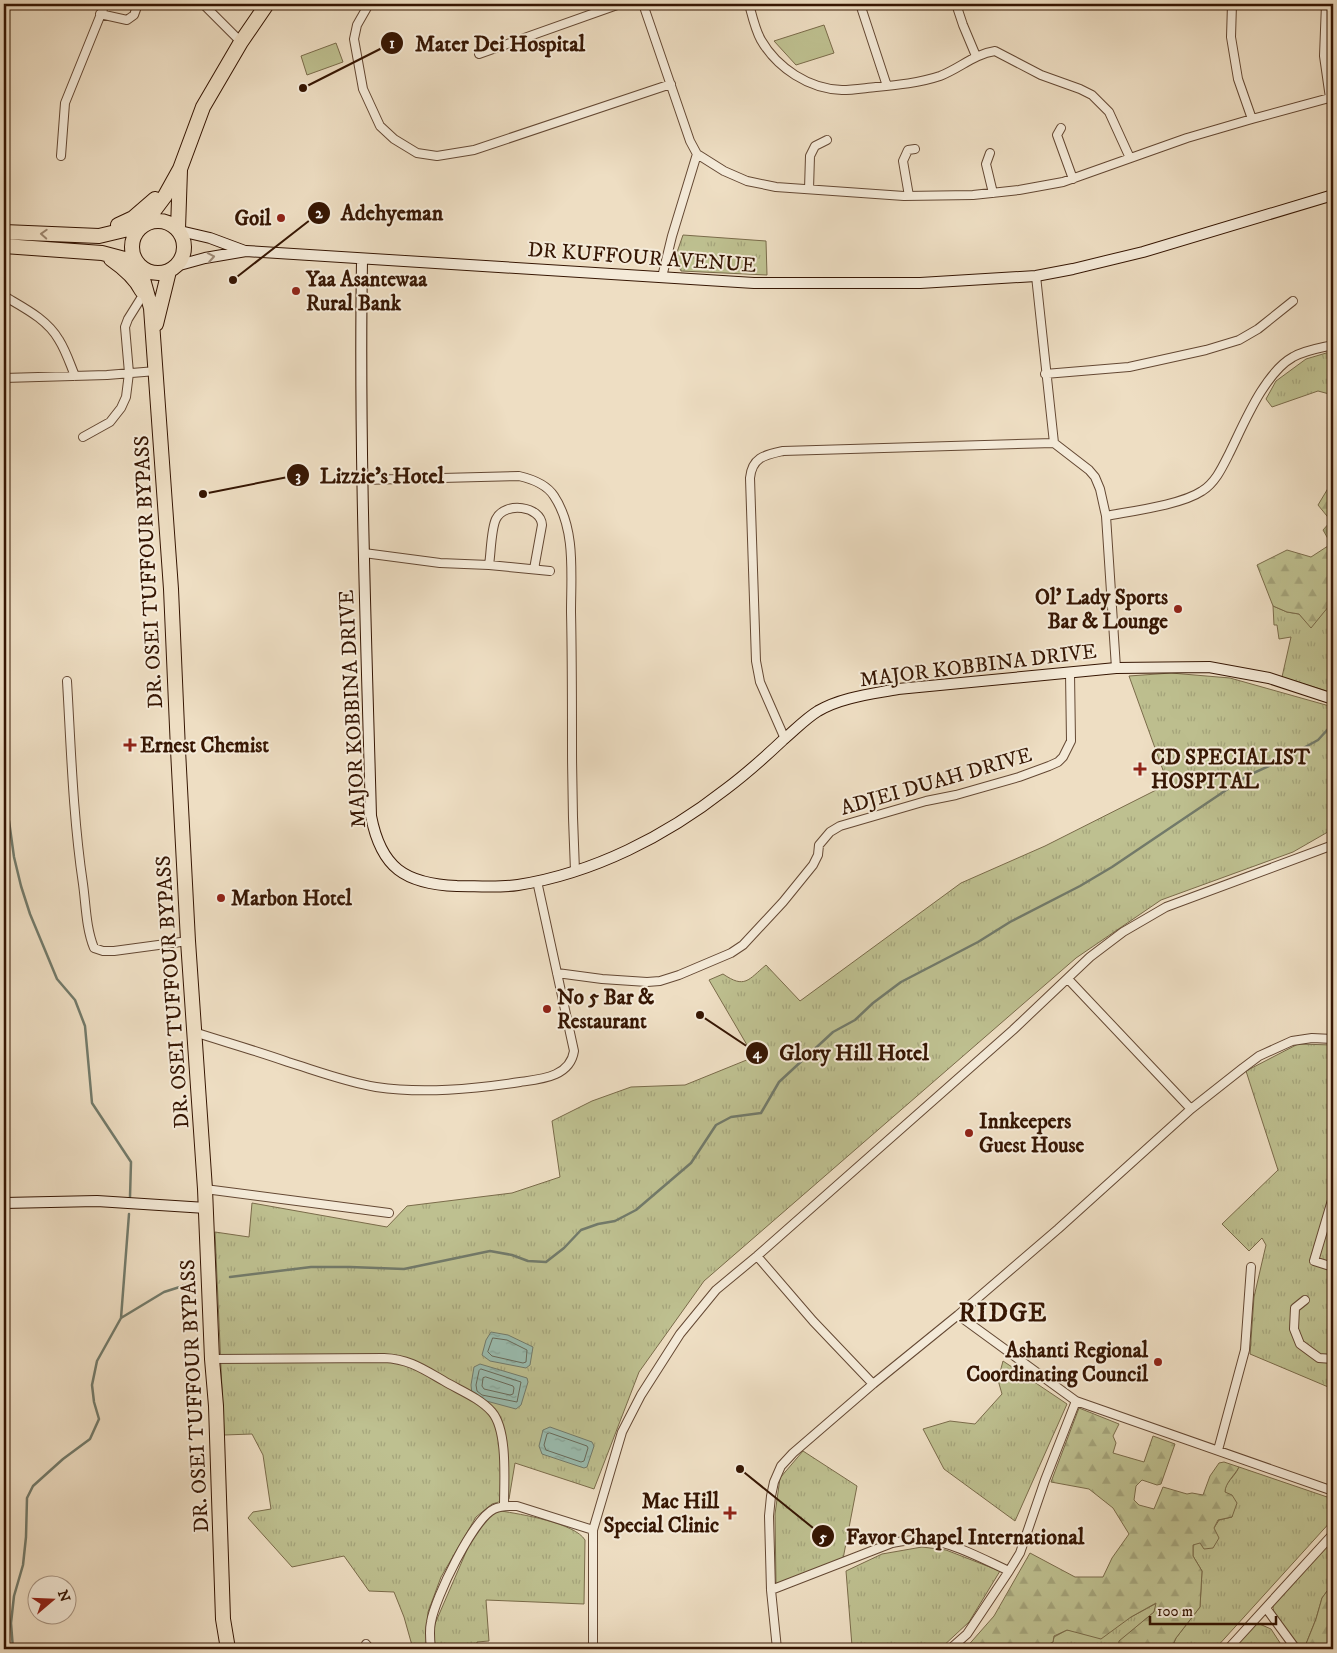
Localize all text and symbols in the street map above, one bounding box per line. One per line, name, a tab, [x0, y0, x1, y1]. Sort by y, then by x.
callout: Mater Dei Hospital	[380, 24, 595, 61]
text: Mater Dei Hospital	[415, 31, 585, 58]
text: 1	[389, 34, 395, 53]
callout: Adehyeman	[306, 194, 454, 231]
text: Adehyeman	[340, 200, 444, 227]
text: 2	[315, 204, 323, 223]
place label: Goil	[234, 206, 272, 232]
marker: Goil	[275, 212, 287, 224]
one-way arrow	[39, 228, 47, 239]
street label: DR KUFFOUR AVENUE	[527, 237, 757, 279]
one-way arrow	[206, 252, 215, 263]
place label: Yaa Asantewaa Rural Bank	[305, 267, 428, 317]
marker: Yaa Asantewaa Rural Bank	[290, 285, 302, 297]
street label: DR. OSEI TUFFOUR BYPASS	[129, 435, 169, 709]
callout: Lizzie's Hotel	[285, 457, 455, 494]
text: Lizzie's Hotel	[320, 463, 445, 490]
text: 3	[295, 467, 301, 486]
place label: Ol' Lady Sports Bar & Lounge	[1035, 585, 1168, 635]
street label: MAJOR KOBBINA DRIVE	[334, 589, 372, 829]
marker: Ol' Lady Sports Bar & Lounge	[1172, 603, 1184, 615]
street label: MAJOR KOBBINA DRIVE	[858, 639, 1098, 693]
place label: Ernest Chemist	[140, 733, 269, 759]
marker: Ernest Chemist	[124, 739, 136, 751]
street label: ADJEI DUAH DRIVE	[837, 742, 1035, 822]
place label: CD SPECIALIST HOSPITAL	[1151, 745, 1311, 795]
marker: CD SPECIALIST HOSPITAL	[1133, 762, 1147, 776]
street label: DR. OSEI TUFFOUR BYPASS	[150, 854, 196, 1129]
place label: Marbon Hotel	[231, 886, 352, 912]
marker: Marbon Hotel	[215, 892, 227, 904]
place label: No 5 Bar & Restaurant	[557, 985, 654, 1035]
marker: No 5 Bar & Restaurant	[541, 1003, 553, 1015]
callout: Glory Hill Hotel	[744, 1034, 939, 1071]
text: Glory Hill Hotel	[779, 1040, 929, 1067]
text: 4	[752, 1044, 763, 1063]
place label: Innkeepers Guest House	[979, 1109, 1084, 1159]
marker: Innkeepers Guest House	[963, 1127, 975, 1139]
street label: DR. OSEI TUFFOUR BYPASS	[175, 1259, 215, 1533]
district label: RIDGE	[959, 1297, 1047, 1330]
place label: Ashanti Regional Coordinating Council	[966, 1338, 1149, 1388]
marker: Ashanti Regional Coordinating Council	[1152, 1356, 1164, 1368]
place label: Mac Hill Special Clinic	[603, 1489, 720, 1539]
marker: Mac Hill Special Clinic	[723, 1506, 737, 1520]
callout: Favor Chapel International	[811, 1518, 1095, 1555]
text: Favor Chapel International	[846, 1524, 1085, 1551]
text: 5	[818, 1528, 827, 1547]
north arrow	[28, 1576, 78, 1626]
text: N	[53, 1588, 74, 1605]
scale bar	[1150, 1593, 1276, 1625]
text: 100 m	[1157, 1602, 1193, 1621]

